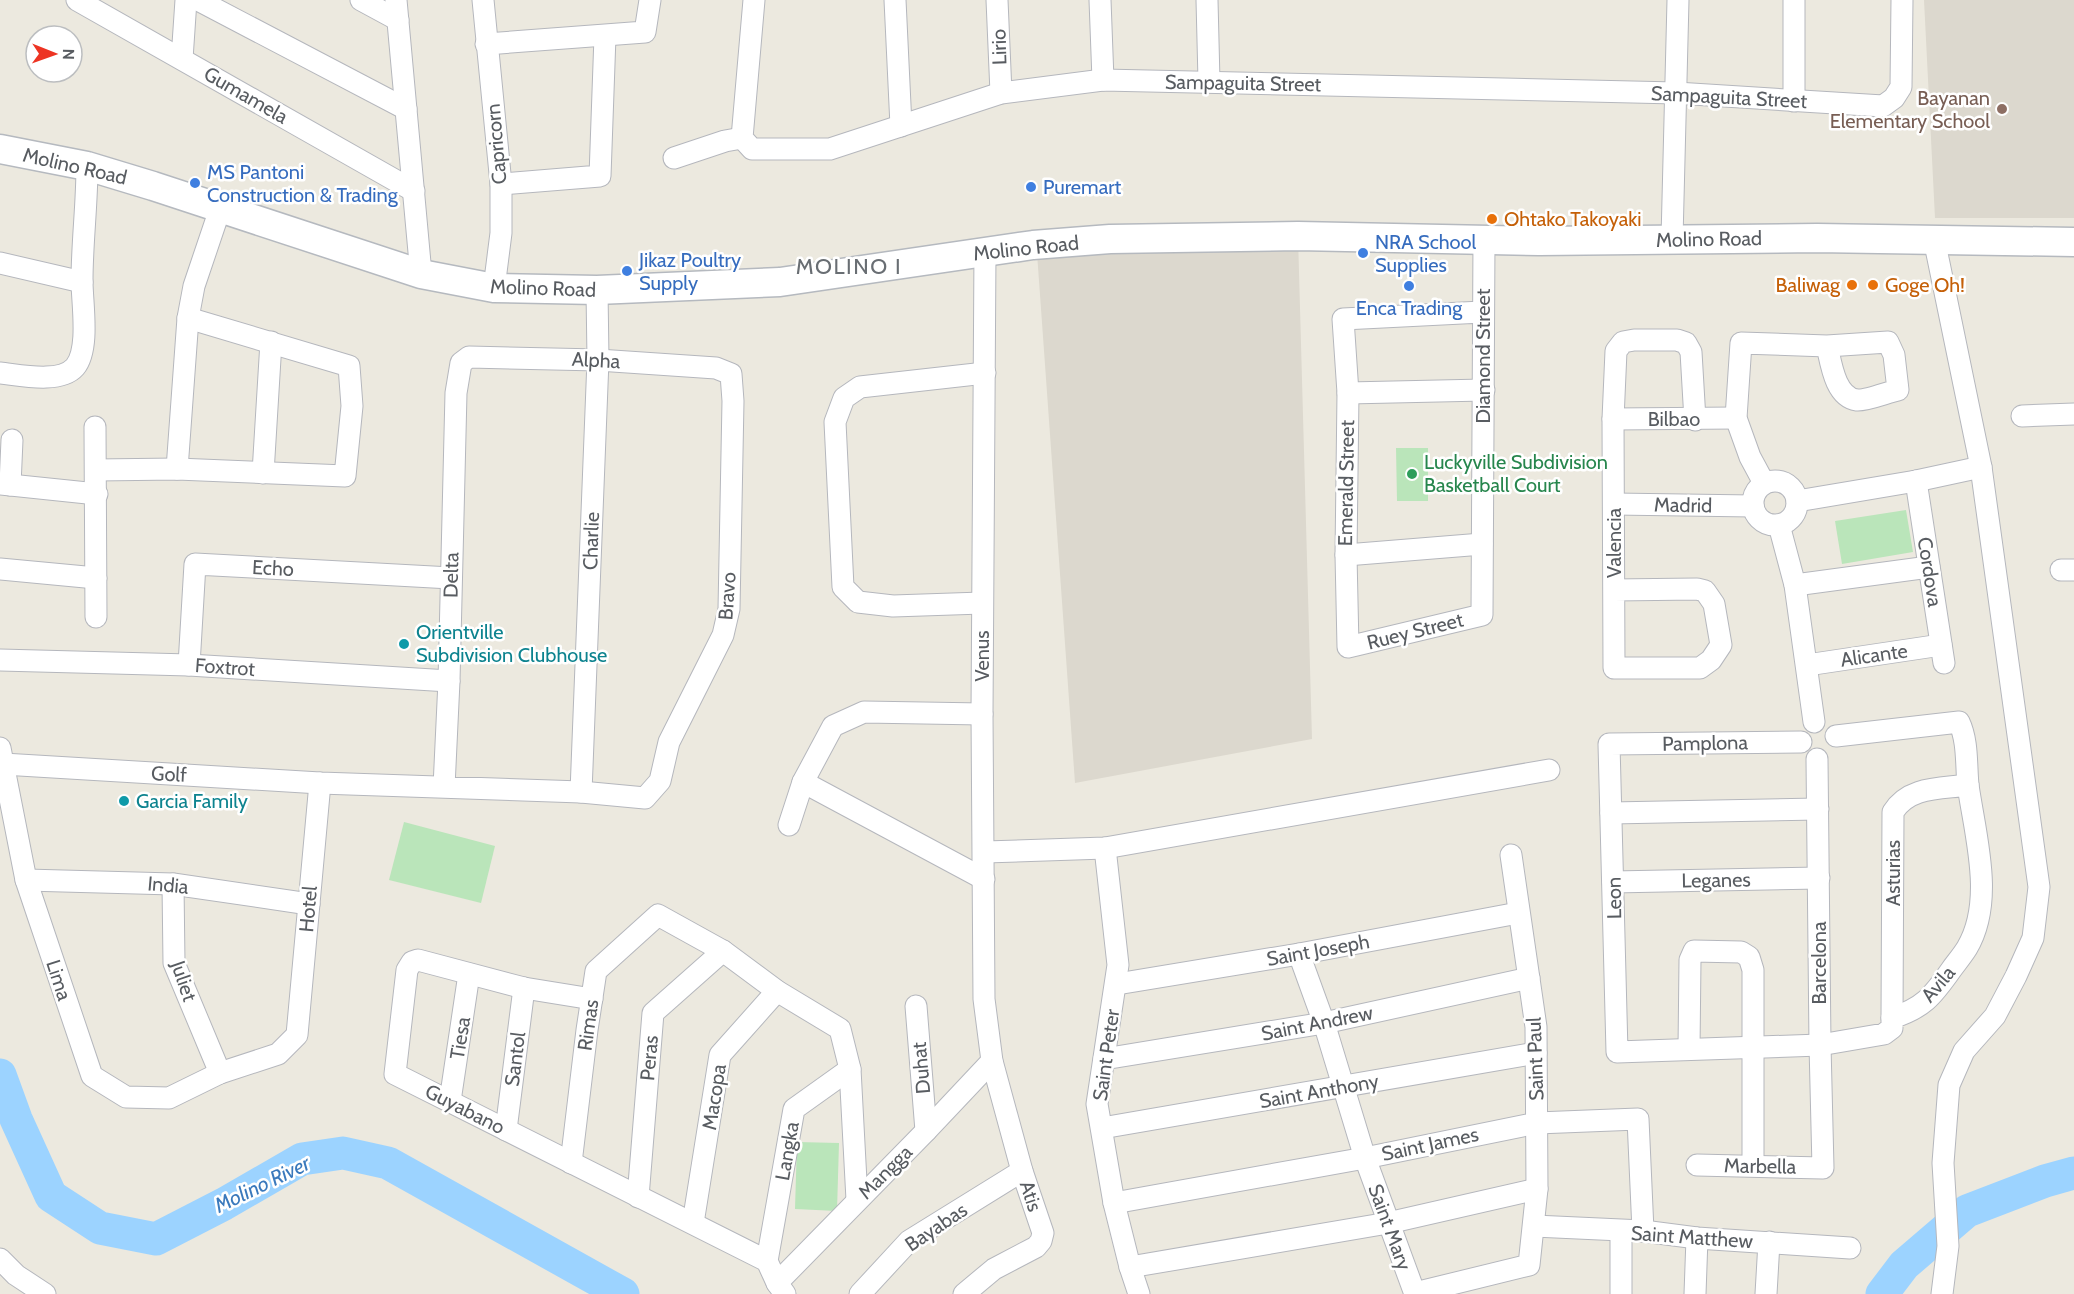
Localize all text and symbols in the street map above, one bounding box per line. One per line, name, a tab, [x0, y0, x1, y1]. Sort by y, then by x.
north arrow	[24, 24, 84, 84]
street label: Lirio	[986, 29, 1012, 65]
text: N	[59, 48, 78, 60]
street label: Gumamela	[200, 61, 293, 129]
street label: Sampaguita Street	[1165, 70, 1322, 96]
street label: Sampaguita Street	[1650, 81, 1808, 113]
place label: Bayanan Elementary School	[1830, 86, 1990, 133]
marker: Bayanan Elementary School	[1995, 102, 2009, 116]
street label: Capricorn	[481, 103, 511, 185]
street label: Molino Road	[21, 142, 129, 190]
place label: MS Pantoni Construction & Trading	[207, 160, 399, 207]
place label: Puremart	[1043, 175, 1122, 199]
marker: MS Pantoni Construction & Trading	[188, 176, 202, 190]
marker: Puremart	[1024, 180, 1038, 194]
place label: Ohtako Takoyaki	[1504, 207, 1641, 231]
marker: Ohtako Takoyaki	[1485, 212, 1499, 226]
street label: Molino Road	[1656, 226, 1762, 252]
place label: NRA School Supplies	[1375, 230, 1477, 277]
street label: Molino Road	[972, 231, 1080, 265]
marker: NRA School Supplies	[1356, 246, 1370, 260]
place label: Jikaz Poultry Supply	[638, 248, 741, 295]
district label: MOLINO I	[796, 253, 902, 280]
marker: Jikaz Poultry Supply	[620, 264, 634, 278]
place label: Baliwag	[1776, 273, 1841, 297]
place label: Goge Oh!	[1885, 273, 1965, 297]
street label: Molino Road	[490, 274, 596, 302]
marker: Baliwag	[1845, 278, 1859, 292]
marker: Goge Oh!	[1866, 278, 1880, 292]
marker: Enca Trading	[1402, 279, 1416, 293]
street label: Diamond Street	[1471, 288, 1495, 423]
place label: Enca Trading	[1356, 296, 1463, 320]
street label: Alpha	[571, 347, 621, 373]
street label: Bilbao	[1648, 407, 1700, 431]
street label: Emerald Street	[1333, 420, 1359, 546]
place label: Luckyville Subdivision Basketball Court	[1424, 450, 1608, 497]
marker: Luckyville Subdivision Basketball Court	[1405, 467, 1419, 481]
street label: Madrid	[1654, 492, 1712, 518]
street label: Valencia	[1602, 508, 1626, 578]
street label: Charlie	[578, 511, 604, 571]
street label: Cordova	[1913, 535, 1947, 609]
street label: Delta	[439, 552, 463, 598]
street label: Echo	[252, 555, 294, 581]
street label: Bravo	[713, 571, 741, 621]
street label: Ruey Street	[1364, 607, 1466, 655]
place label: Orientville Subdivision Clubhouse	[416, 620, 607, 667]
street label: Venus	[970, 630, 994, 682]
marker: Orientville Subdivision Clubhouse	[397, 637, 411, 651]
street label: Alicante	[1839, 638, 1909, 672]
street label: Foxtrot	[194, 653, 256, 681]
street label: Pamplona	[1662, 730, 1749, 756]
street label: Golf	[151, 761, 188, 787]
place label: Garcia Family	[136, 789, 248, 813]
marker: Garcia Family	[117, 794, 131, 808]
street label: Asturias	[1881, 840, 1905, 906]
street label: Leganes	[1681, 867, 1751, 893]
street label: India	[147, 871, 190, 899]
street label: Leon	[1602, 877, 1626, 919]
street label: Hotel	[294, 885, 322, 933]
street label: Barcelona	[1807, 921, 1831, 1005]
street label: Saint Joseph	[1265, 929, 1371, 971]
street label: Lima	[41, 957, 77, 1004]
street label: Juliet	[166, 957, 202, 1005]
street label: Avila	[1916, 961, 1960, 1007]
street label: Rimas	[573, 998, 603, 1052]
street label: Saint Andrew	[1259, 1000, 1375, 1046]
street label: Saint Peter	[1088, 1007, 1124, 1102]
street label: Tiesa	[445, 1015, 475, 1061]
street label: Saint Paul	[1522, 1016, 1548, 1101]
street label: Santol	[500, 1030, 530, 1088]
street label: Peras	[635, 1034, 663, 1082]
street label: Duhat	[907, 1041, 935, 1095]
street label: Macopa	[697, 1062, 731, 1132]
street label: Saint Anthony	[1257, 1069, 1381, 1113]
street label: Guyabano	[421, 1079, 509, 1139]
street label: Langka	[770, 1119, 804, 1182]
street label: Saint James	[1379, 1122, 1481, 1166]
street label: Mangga	[853, 1140, 917, 1204]
water label: Molino River	[209, 1149, 315, 1218]
street label: Marbella	[1724, 1153, 1797, 1179]
street label: Atis	[1015, 1178, 1047, 1214]
street label: Saint Mary	[1363, 1181, 1417, 1273]
street label: Bayabas	[900, 1198, 972, 1256]
street label: Saint Matthew	[1630, 1221, 1754, 1253]

